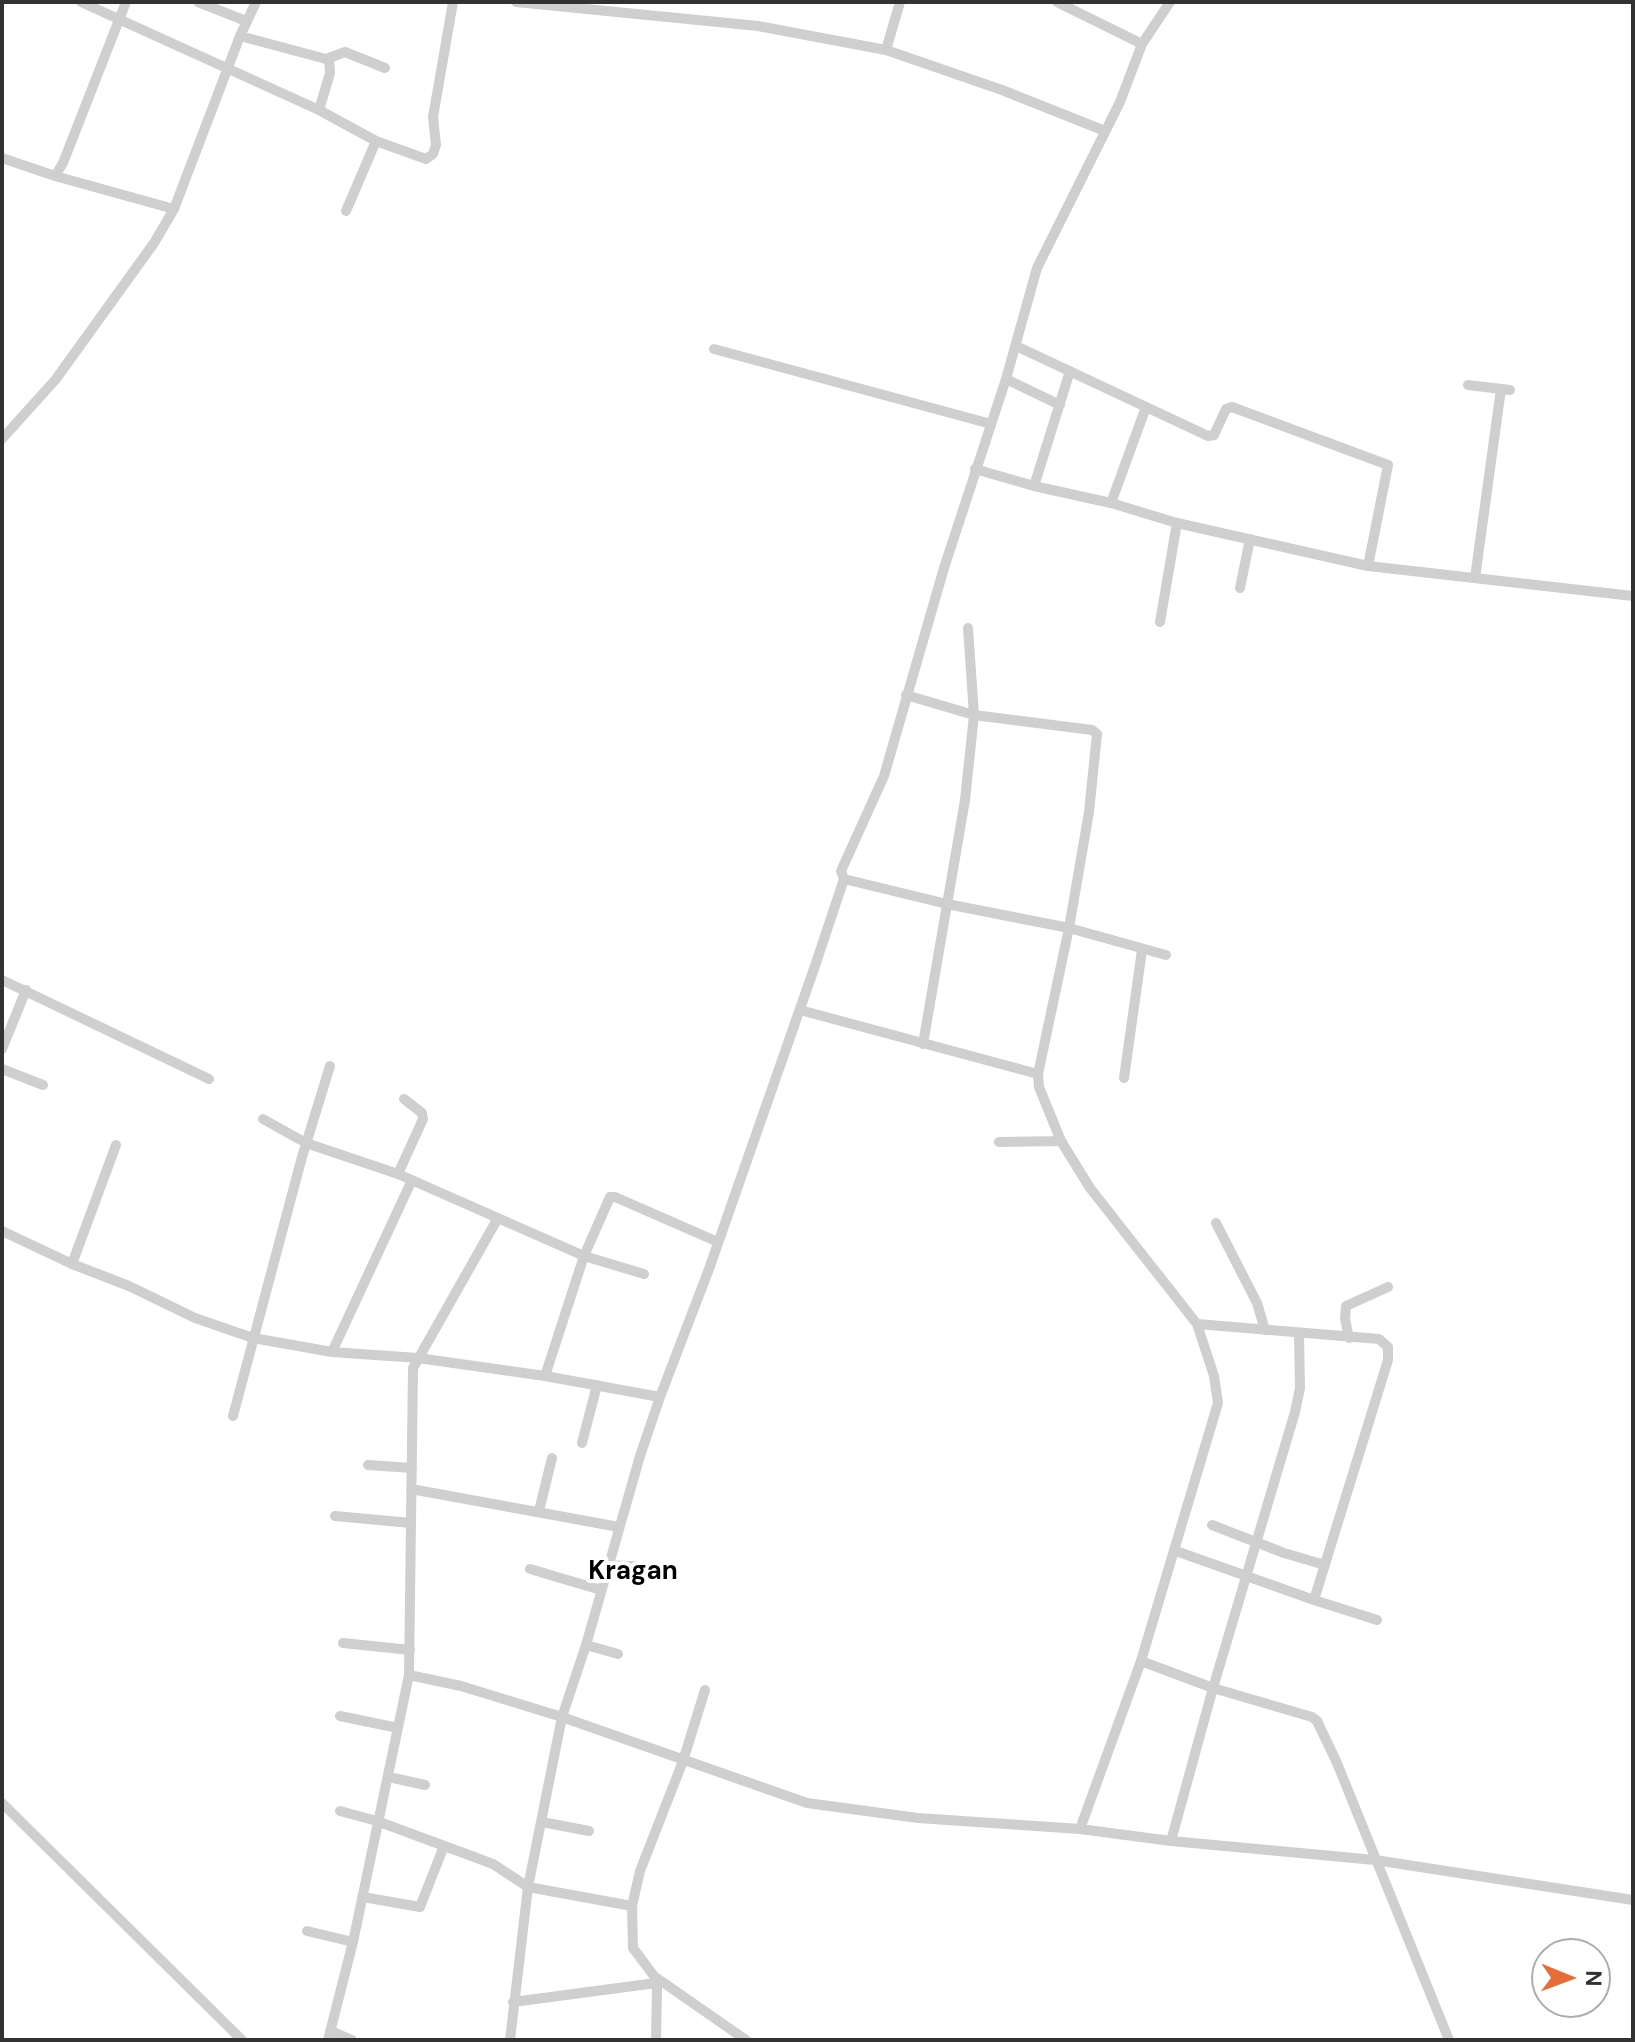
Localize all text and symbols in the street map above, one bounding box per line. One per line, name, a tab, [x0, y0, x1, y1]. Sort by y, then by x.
district label: Kragan	[588, 1556, 678, 1588]
north arrow	[1531, 1938, 1611, 2018]
text: N	[1579, 1970, 1608, 1987]

